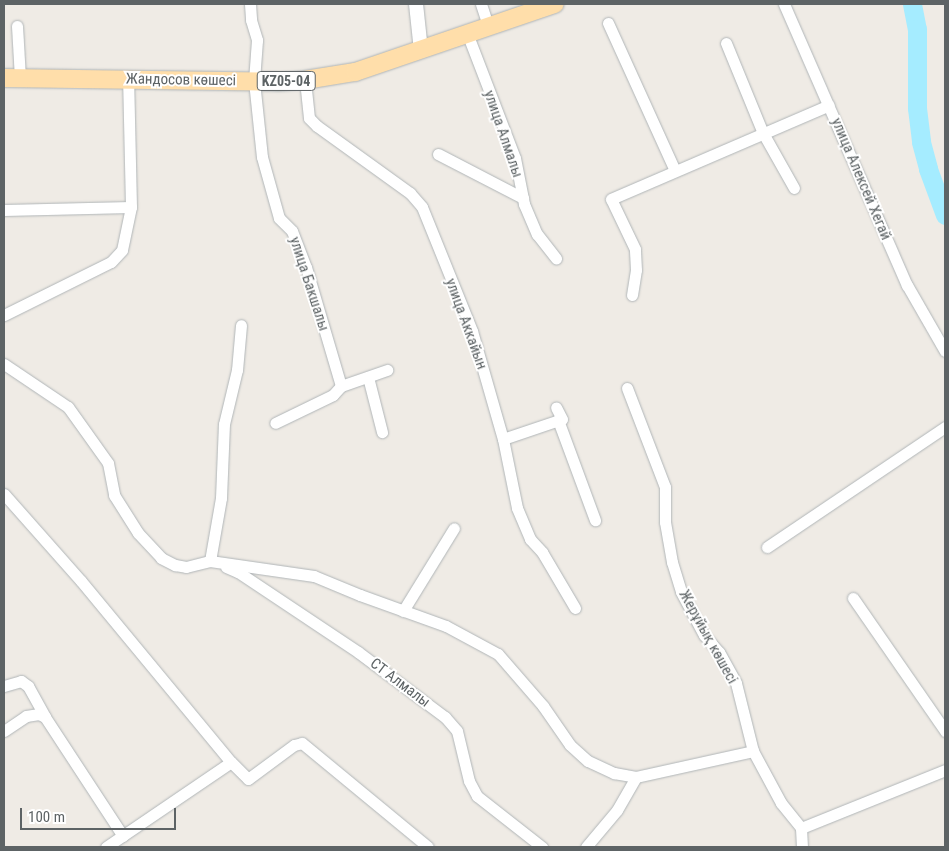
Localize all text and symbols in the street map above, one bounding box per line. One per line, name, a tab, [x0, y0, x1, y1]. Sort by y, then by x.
street label: Жандосов көшесі	[126, 70, 236, 90]
road number: KZ05-04	[256, 70, 316, 92]
street label: улица Алмалы	[480, 88, 526, 180]
street label: улица Алексей Хегай	[827, 115, 895, 243]
street label: улица Бакшалы	[285, 235, 333, 333]
street label: улица Аккайын	[441, 276, 491, 372]
street label: Жерұйық көшесі	[675, 587, 741, 687]
street label: СТ Алмалы	[366, 655, 434, 711]
scale bar	[22, 798, 179, 830]
text: 100 m	[28, 808, 65, 826]

